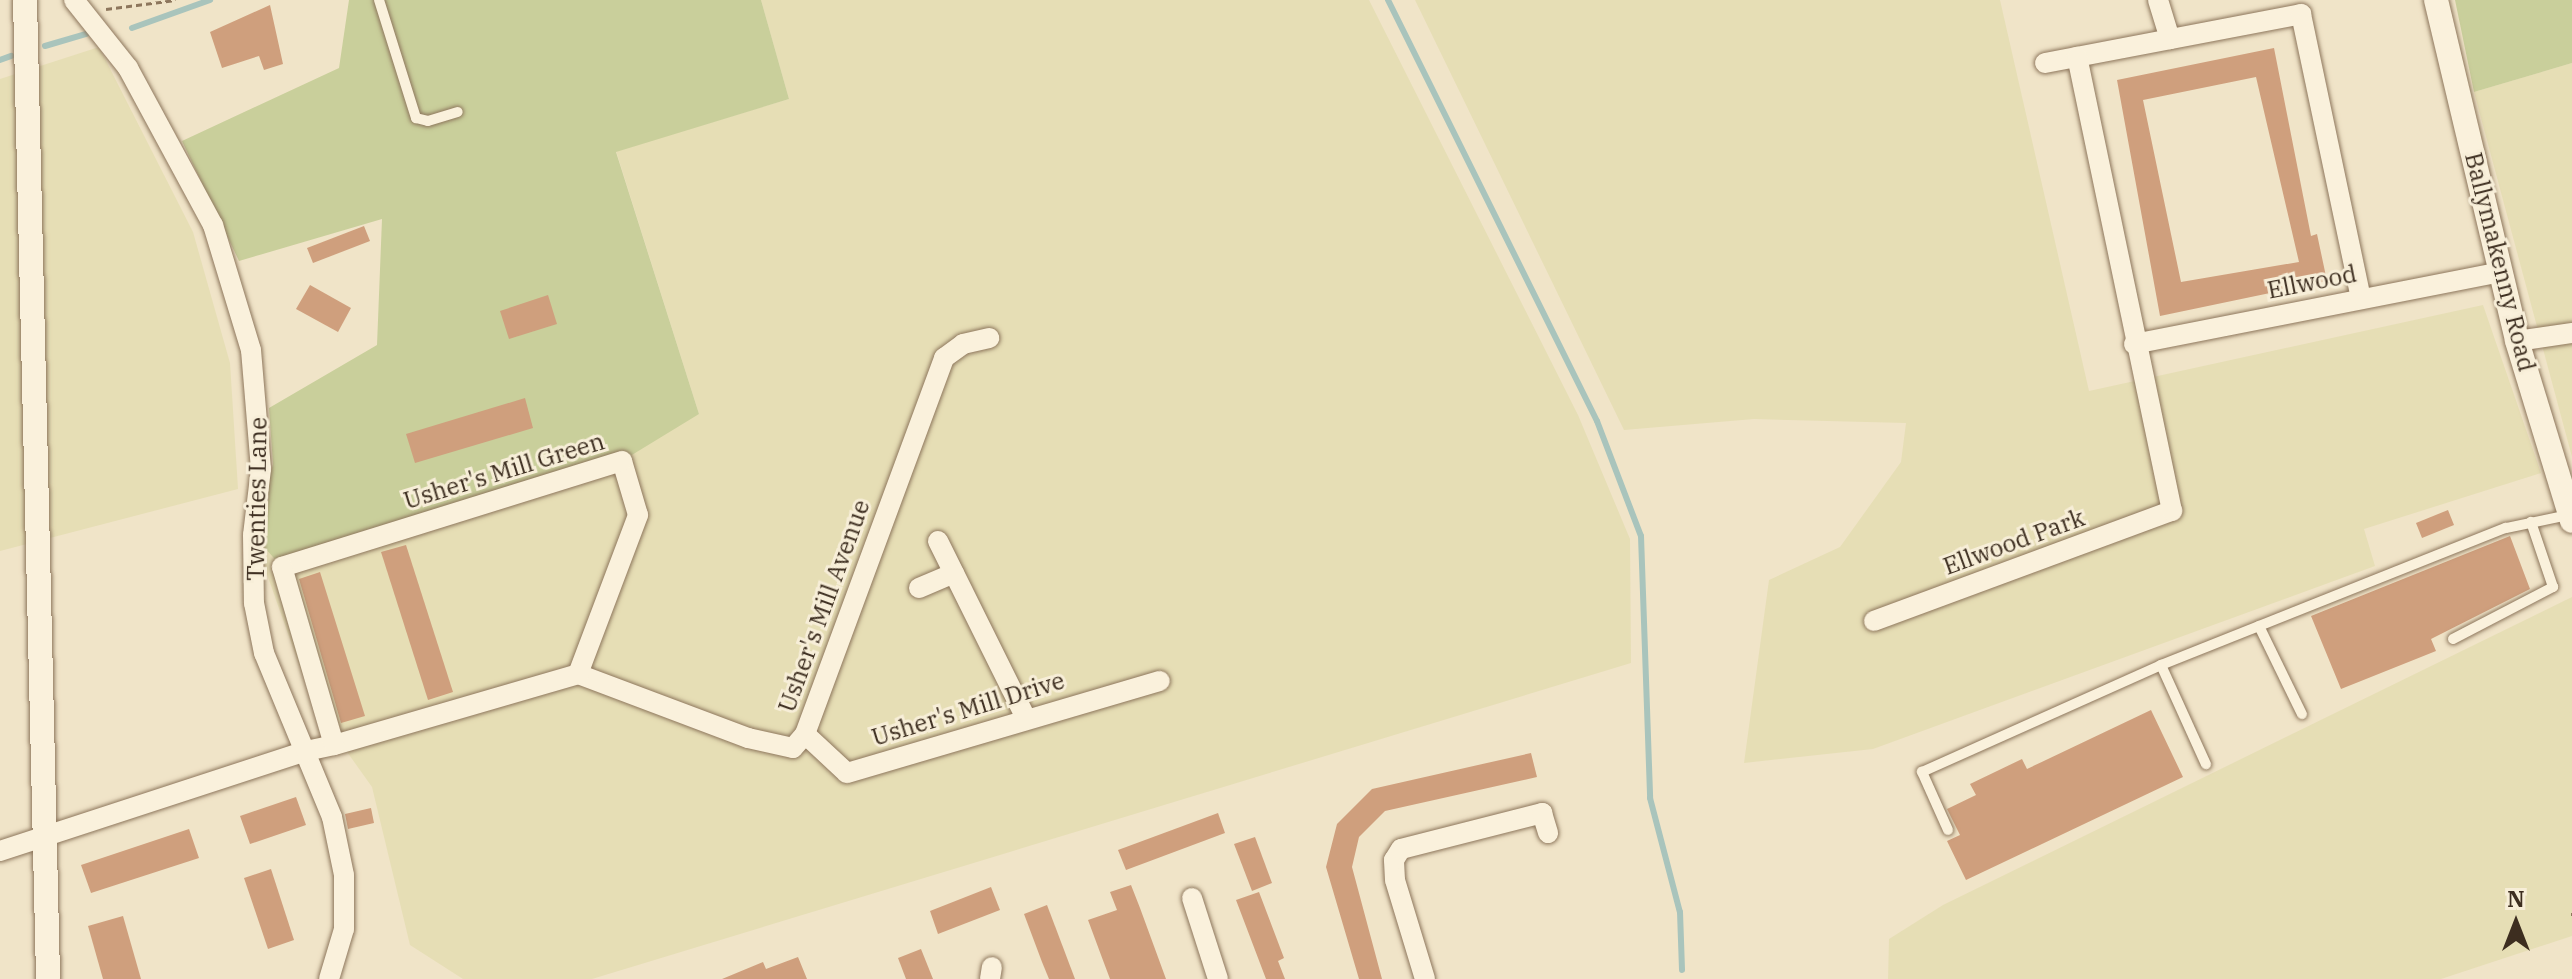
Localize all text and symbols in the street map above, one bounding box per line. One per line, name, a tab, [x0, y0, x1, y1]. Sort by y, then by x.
street label: Ballymakenny Road	[2459, 149, 2541, 375]
street label: Ellwood	[2265, 259, 2359, 305]
street label: Twenties Lane	[241, 417, 273, 581]
street label: Usher's Mill Green	[400, 427, 608, 515]
street label: Usher's Mill Avenue	[772, 496, 876, 716]
street label: Ellwood Park	[1939, 503, 2089, 581]
street label: Usher's Mill Drive	[868, 666, 1068, 752]
north arrow	[2476, 883, 2556, 963]
text: N	[2507, 884, 2525, 913]

